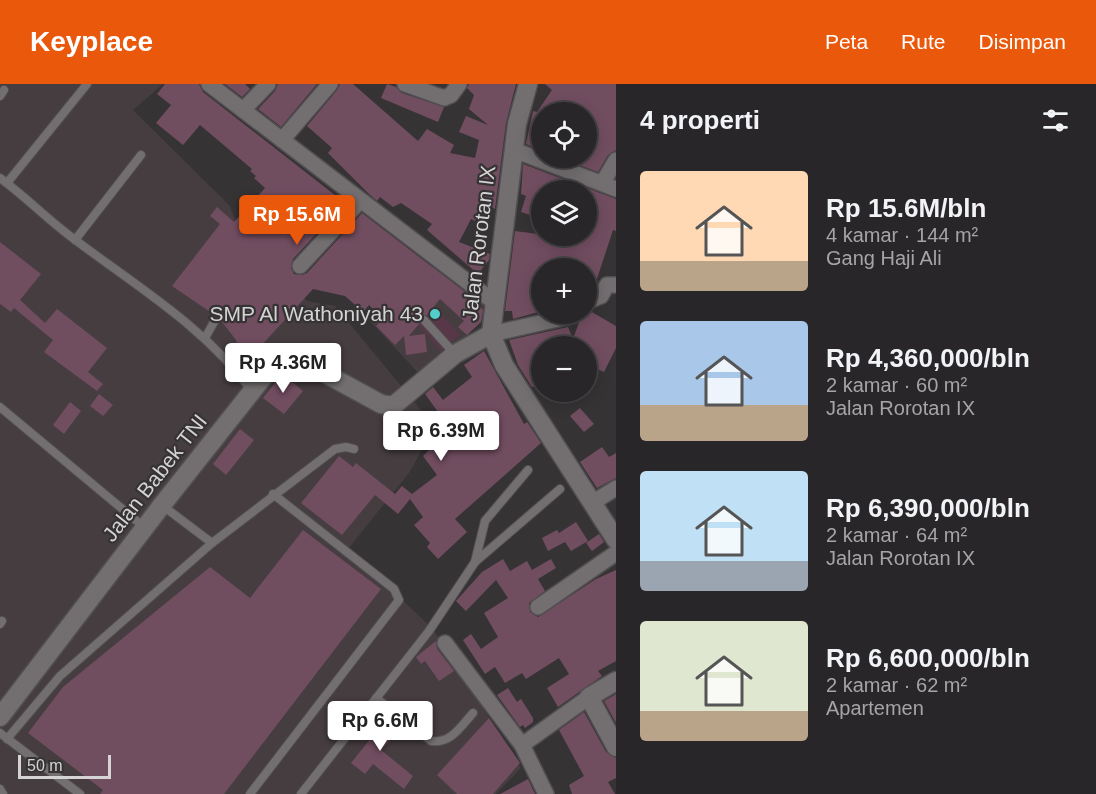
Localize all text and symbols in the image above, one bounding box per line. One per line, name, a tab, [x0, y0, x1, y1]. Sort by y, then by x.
text: Keyplace	[30, 26, 153, 57]
text: Peta	[825, 30, 868, 53]
text: Rute	[901, 30, 945, 53]
text: Disimpan	[978, 30, 1066, 53]
map controls	[531, 102, 597, 402]
button: locate	[531, 102, 597, 168]
icon: filters	[1039, 104, 1072, 137]
text: 4 properti	[640, 105, 760, 135]
street label: Jalan Rorotan IX	[458, 164, 499, 322]
button: layers	[531, 180, 597, 246]
text: Rp 15.6M/bln	[826, 193, 986, 223]
pin: Rp 15.6M	[235, 195, 359, 246]
icon: home	[688, 195, 760, 267]
text: Rp 15.6M	[253, 203, 341, 225]
text: 4 kamar · 144 m²	[826, 224, 978, 246]
text: Gang Haji Ali	[826, 247, 942, 269]
button: +	[531, 258, 597, 324]
place label: SMP Al Wathoniyah 43	[209, 302, 423, 325]
marker: SMP Al Wathoniyah 43	[428, 307, 442, 321]
button: −	[531, 336, 597, 402]
pin: Rp 4.36M	[221, 343, 345, 394]
text: Rp 4,360,000/bln	[826, 343, 1030, 373]
icon: home	[688, 345, 760, 417]
text: Rp 4.36M	[239, 351, 327, 373]
text: 2 kamar · 60 m²	[826, 374, 967, 396]
text: Jalan Rorotan IX	[826, 397, 975, 419]
street label: Jalan Babek TNI	[98, 410, 211, 546]
pin: Rp 6.39M	[379, 411, 503, 462]
text: Rp 6.39M	[397, 419, 485, 441]
text: Rp 6,390,000/bln	[826, 493, 1030, 523]
icon: home	[688, 495, 760, 567]
text: 2 kamar · 64 m²	[826, 524, 967, 546]
text: Jalan Rorotan IX	[826, 547, 975, 569]
text: Rp 6,600,000/bln	[826, 643, 1030, 673]
icon: home	[688, 645, 760, 717]
text: 2 kamar · 62 m²	[826, 674, 967, 696]
text: Apartemen	[826, 697, 924, 719]
pin: Rp 6.6M	[325, 701, 435, 752]
text: Rp 6.6M	[342, 709, 418, 731]
scale bar	[18, 752, 111, 780]
text: 50 m	[27, 757, 63, 774]

